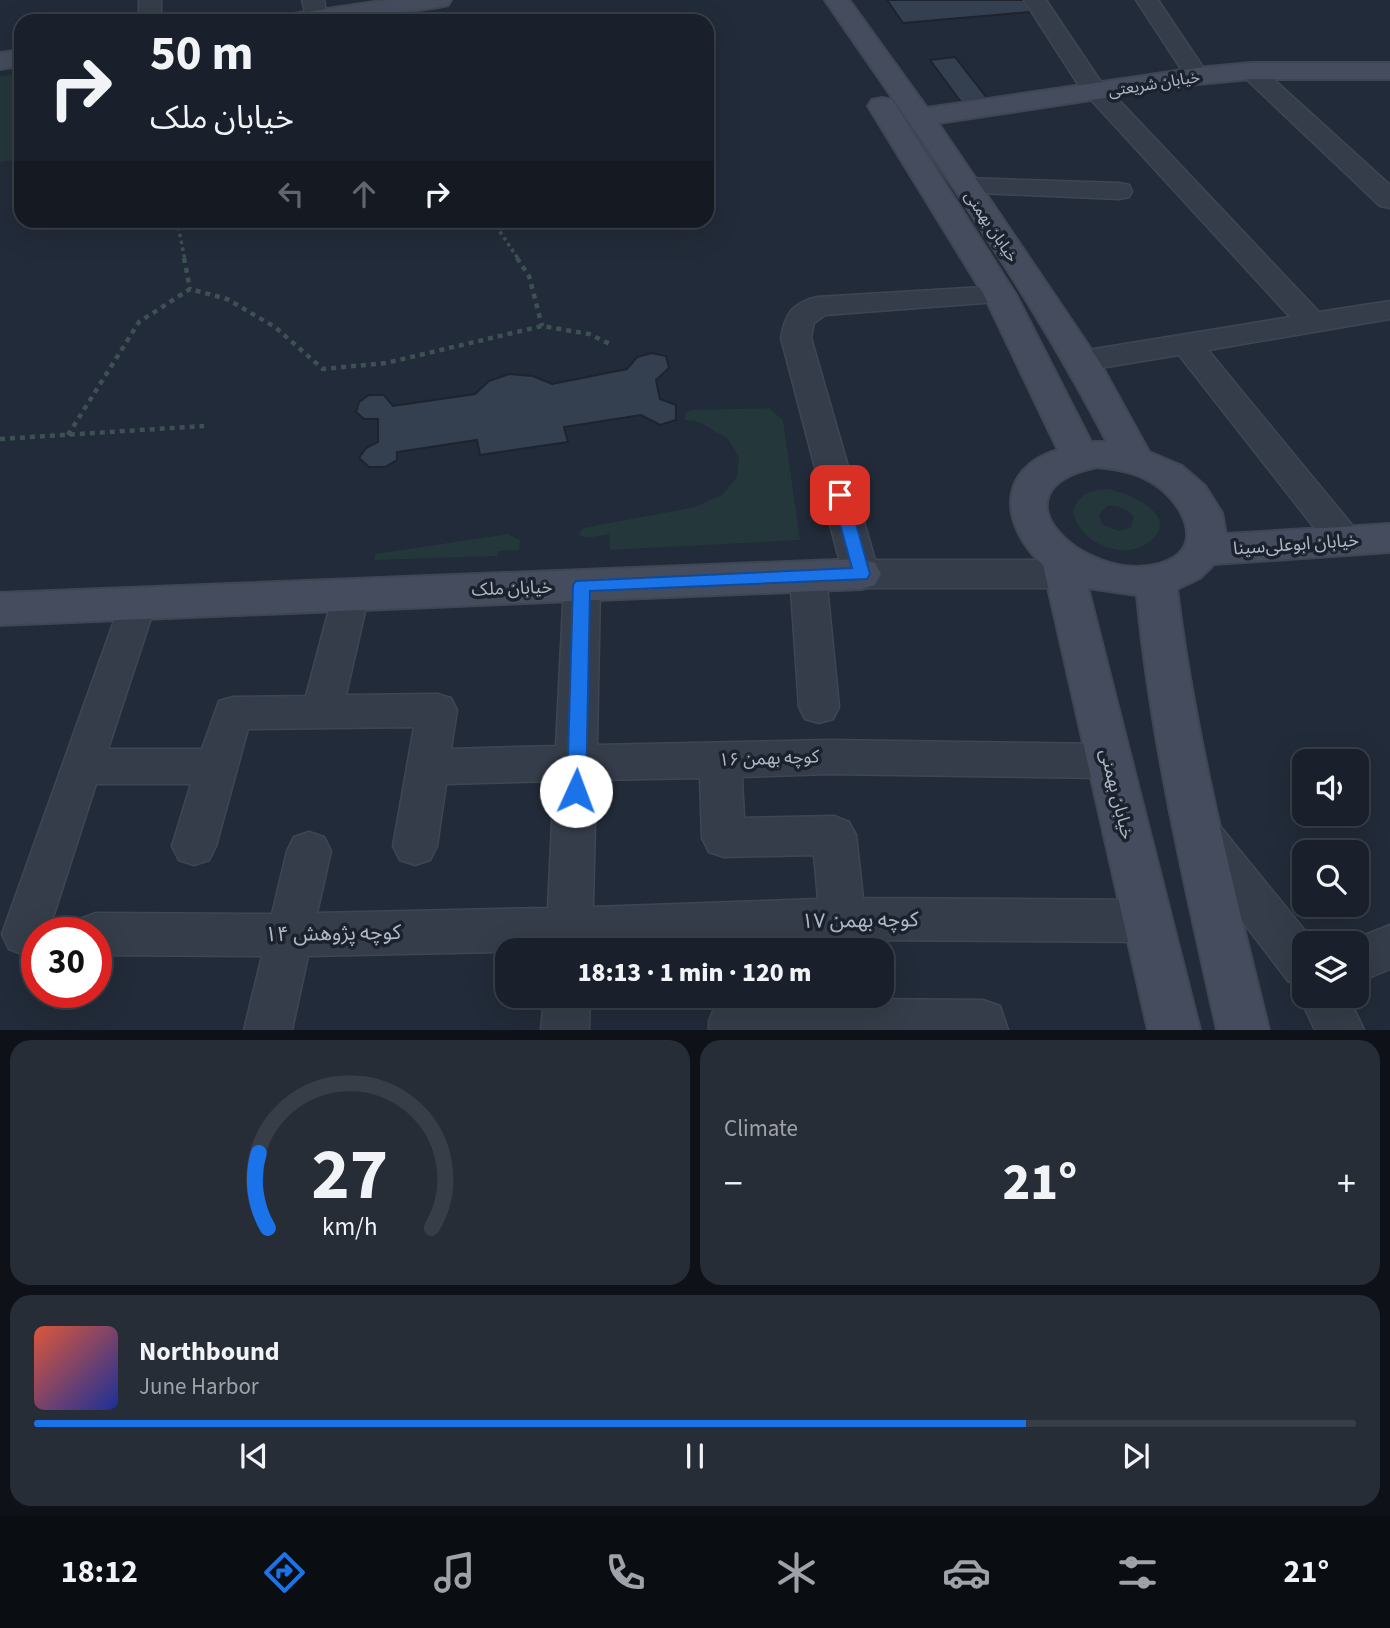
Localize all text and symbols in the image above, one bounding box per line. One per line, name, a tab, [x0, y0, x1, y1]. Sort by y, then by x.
text: 50 m	[150, 19, 254, 89]
icon: right	[35, 42, 126, 133]
street label: خیابان شریعتی	[1107, 66, 1202, 102]
text: خیابان ملک	[150, 95, 294, 141]
icon: left	[272, 175, 310, 213]
icon: ahead	[345, 175, 383, 213]
icon: right	[418, 175, 456, 213]
street label: خیابان بهمنی	[959, 186, 1023, 267]
pin	[810, 465, 870, 525]
icon: arrive	[821, 476, 859, 514]
street label: خیابان ابوعلی‌سینا	[1232, 528, 1360, 561]
street label: خیابان ملک	[471, 575, 553, 602]
street label: کوچه بهمن ۱۶	[718, 744, 820, 773]
street label: خیابان بهمنی	[1093, 746, 1140, 842]
map controls	[1292, 749, 1369, 1008]
button: sound	[1292, 749, 1369, 826]
position arrow	[539, 754, 613, 828]
button: search	[1292, 840, 1369, 917]
street label: کوچه بهمن ۱۷	[801, 904, 919, 936]
speed limit sign: 30	[21, 917, 112, 1008]
street label: کوچه پژوهش ۱۴	[265, 917, 402, 949]
button: layers	[1292, 931, 1369, 1008]
text: 18:13 · 1 min · 120 m	[578, 954, 811, 991]
text: Climate	[724, 1112, 798, 1145]
text: 27	[312, 1124, 388, 1228]
text: 21°	[1003, 1146, 1077, 1220]
text: −	[724, 1157, 743, 1211]
text: +	[1337, 1157, 1356, 1211]
text: km/h	[322, 1209, 378, 1245]
text: Northbound	[139, 1333, 280, 1370]
text: June Harbor	[139, 1370, 259, 1403]
icon: previous	[235, 1437, 273, 1475]
icon: pause	[676, 1437, 714, 1475]
icon: next	[1117, 1437, 1155, 1475]
icon: directions	[260, 1548, 309, 1597]
icon: music	[430, 1548, 479, 1597]
icon: phone	[601, 1548, 650, 1597]
icon: climate	[772, 1548, 821, 1597]
icon: car	[942, 1548, 991, 1597]
icon: filters	[1113, 1548, 1162, 1597]
text: 18:12	[61, 1549, 138, 1595]
text: 21°	[1284, 1549, 1329, 1595]

